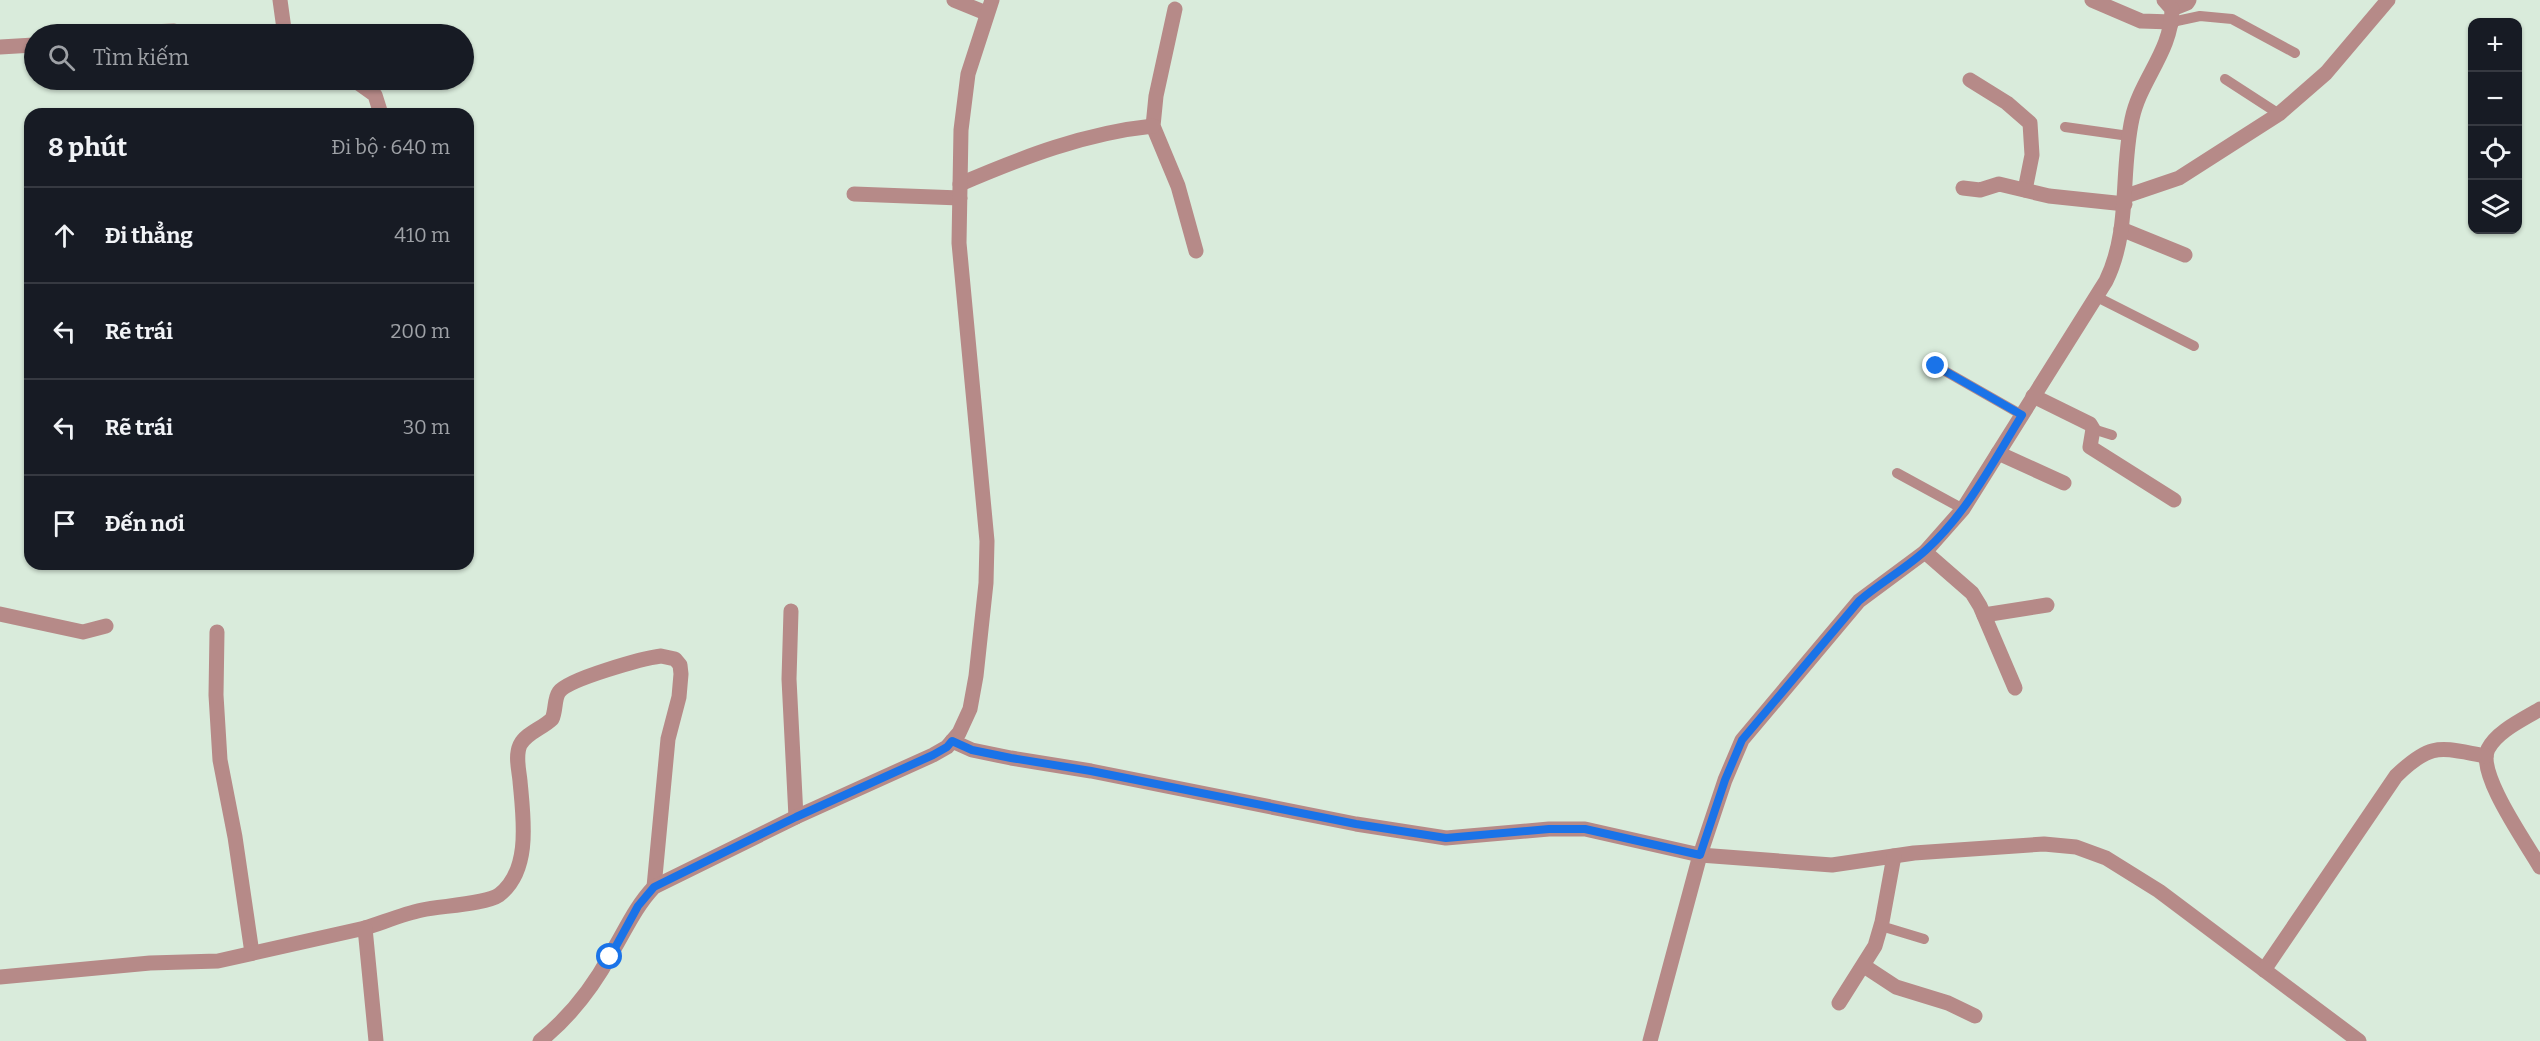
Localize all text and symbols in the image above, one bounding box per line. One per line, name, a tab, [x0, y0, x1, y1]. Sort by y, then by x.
map controls	[2468, 18, 2522, 234]
button: +	[2468, 18, 2522, 72]
search box	[24, 24, 474, 90]
icon: search	[45, 41, 78, 74]
text: Tìm kiếm	[93, 44, 189, 71]
button: −	[2468, 72, 2522, 126]
button: locate	[2468, 126, 2522, 180]
text: 8 phút	[48, 132, 127, 163]
text: Đi bộ · 640 m	[331, 135, 450, 159]
button: layers	[2468, 180, 2522, 234]
icon: ahead	[48, 219, 81, 252]
text: Đi thẳng	[105, 222, 193, 249]
text: 410 m	[394, 223, 450, 247]
icon: left	[48, 315, 81, 348]
text: Rẽ trái	[105, 318, 173, 345]
text: 200 m	[390, 319, 450, 343]
route end	[1922, 352, 1948, 378]
icon: left	[48, 411, 81, 444]
text: Rẽ trái	[105, 414, 173, 441]
text: 30 m	[403, 415, 450, 439]
icon: arrive	[48, 507, 81, 540]
text: Đến nơi	[105, 510, 185, 537]
route start	[596, 943, 622, 969]

